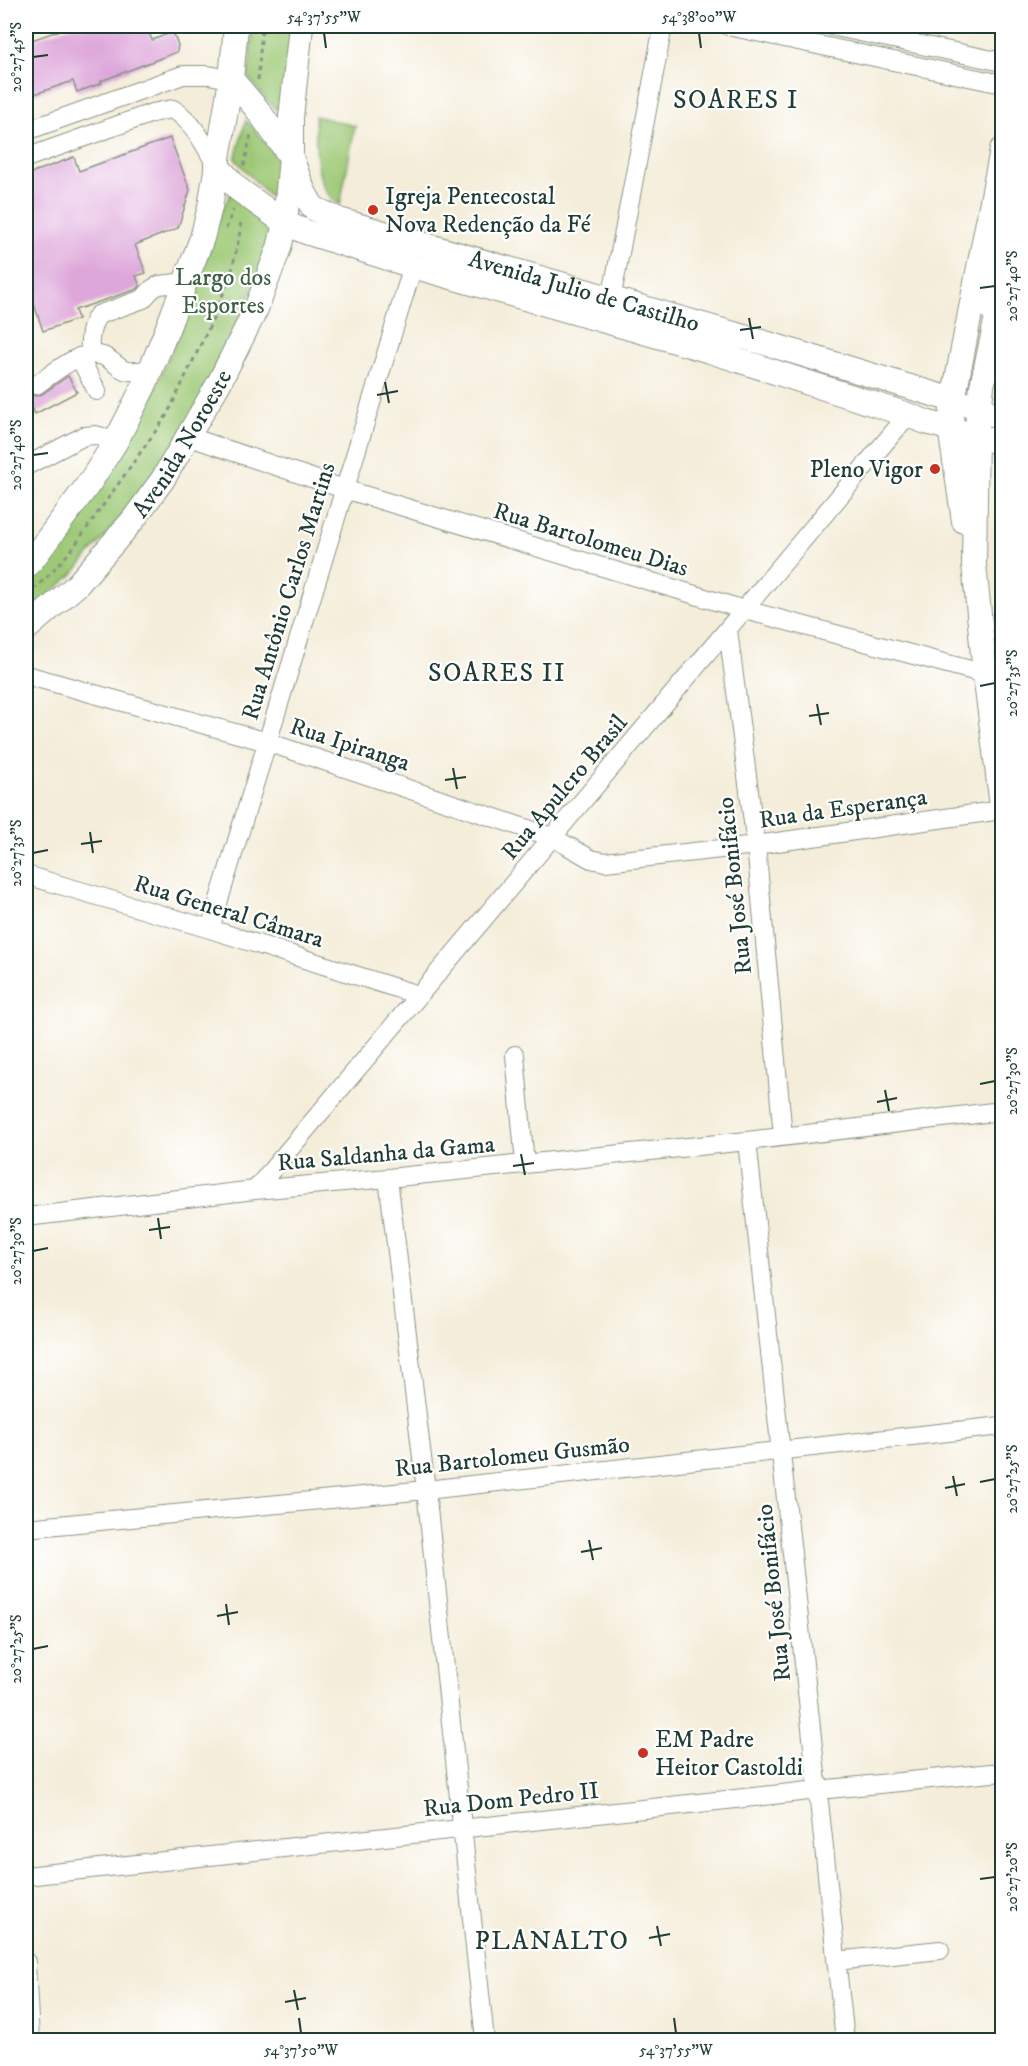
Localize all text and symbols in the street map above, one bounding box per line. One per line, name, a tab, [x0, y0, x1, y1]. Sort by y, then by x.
text: 54°37'55"W	[287, 8, 361, 27]
text: 54°38'00"W	[662, 8, 736, 27]
text: 20°27'45"S	[7, 22, 26, 92]
district label: SOARES I	[673, 84, 799, 117]
place label: Igreja Pentecostal Nova Redenção da Fé	[385, 182, 591, 240]
marker: Igreja Pentecostal Nova Redenção da Fé	[366, 203, 380, 217]
street label: Avenida Julio de Castilho	[465, 244, 703, 339]
text: 20°27'40"S	[1003, 250, 1022, 322]
park label: Largo dos Esportes	[175, 263, 271, 321]
street label: Avenida Noroeste	[126, 365, 239, 524]
text: 20°27'40"S	[7, 419, 26, 491]
place label: Pleno Vigor	[809, 455, 923, 485]
street label: Rua Antônio Carlos Martins	[235, 459, 342, 724]
marker: Pleno Vigor	[928, 462, 942, 476]
street label: Rua Bartolomeu Dias	[490, 496, 692, 584]
text: 20°27'35"S	[1003, 649, 1022, 717]
district label: SOARES II	[428, 657, 566, 690]
street label: Rua Apulcro Brasil	[495, 708, 635, 866]
street label: Rua Ipiranga	[286, 711, 414, 779]
street label: Rua da Esperança	[757, 782, 930, 836]
street label: Rua José Bonifácio	[711, 796, 759, 976]
text: 20°27'35"S	[7, 819, 26, 887]
street label: Rua General Câmara	[130, 869, 328, 955]
text: 20°27'30"S	[1003, 1047, 1022, 1115]
street label: Rua Saldanha da Gama	[276, 1129, 497, 1178]
text: 20°27'30"S	[7, 1217, 26, 1285]
street label: Rua Bartolomeu Gusmão	[393, 1430, 631, 1484]
text: 20°27'25"S	[1003, 1444, 1022, 1514]
street label: Rua José Bonifácio	[750, 1503, 798, 1683]
text: 20°27'25"S	[7, 1614, 26, 1684]
place label: EM Padre Heitor Castoldi	[655, 1725, 803, 1783]
marker: EM Padre Heitor Castoldi	[636, 1746, 650, 1760]
street label: Rua Dom Pedro II	[422, 1776, 601, 1824]
text: 20°27'20"S	[1003, 1842, 1022, 1912]
district label: PLANALTO	[474, 1925, 630, 1958]
text: 54°37'50"W	[264, 2041, 338, 2060]
text: 54°37'55"W	[639, 2041, 713, 2060]

